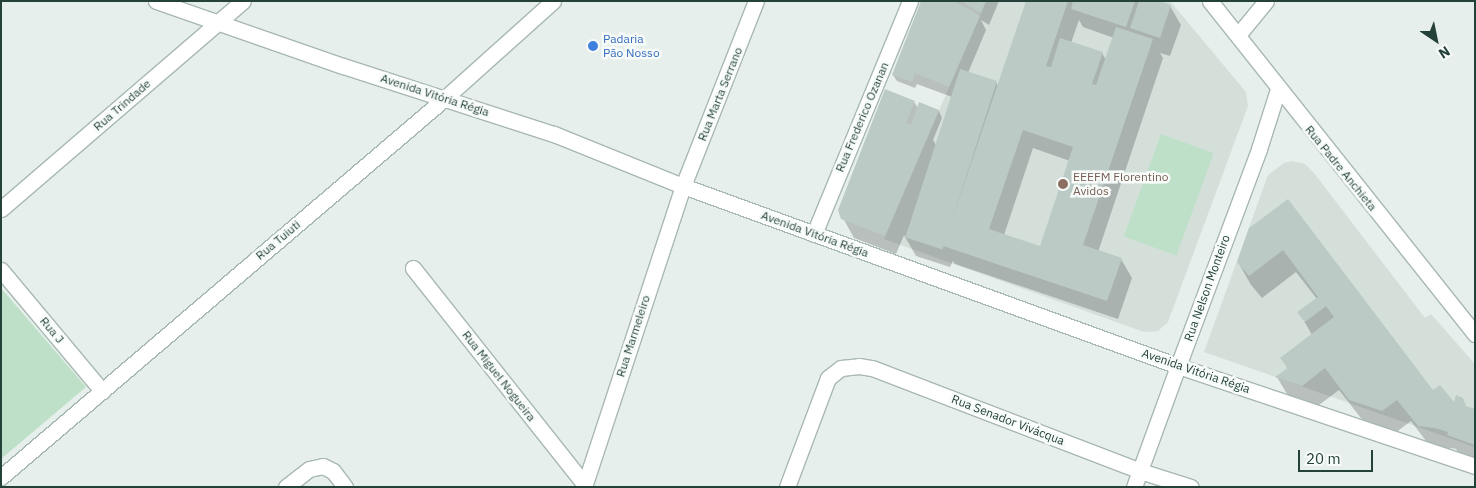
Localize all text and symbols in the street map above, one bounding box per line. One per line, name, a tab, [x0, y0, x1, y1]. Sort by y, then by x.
north arrow	[1411, 15, 1461, 65]
place label: Padaria Pão Nosso	[603, 32, 660, 60]
marker: Padaria Pão Nosso	[587, 40, 599, 52]
text: N	[1435, 42, 1454, 63]
street label: Rua Marta Serrano	[695, 45, 745, 143]
street label: Rua Frederico Ozanan	[832, 60, 892, 174]
street label: Avenida Vitória Régia	[379, 71, 491, 119]
street label: Rua Trindade	[90, 76, 154, 134]
street label: Rua Padre Anchieta	[1302, 122, 1380, 214]
place label: EEEFM Florentino Avidos	[1073, 170, 1168, 198]
marker: EEEFM Florentino Avidos	[1057, 178, 1069, 190]
street label: Avenida Vitória Régia	[759, 208, 871, 260]
street label: Rua Tuiuti	[253, 217, 303, 263]
street label: Rua Nelson Monteiro	[1181, 233, 1233, 343]
street label: Rua Marmeleiro	[613, 293, 653, 379]
street label: Rua J	[37, 314, 67, 346]
street label: Rua Miguel Nogueira	[459, 328, 539, 424]
street label: Avenida Vitória Régia	[1140, 346, 1252, 396]
street label: Rua Senador Vivácqua	[949, 392, 1067, 448]
scale bar	[1301, 440, 1376, 472]
text: 20 m	[1306, 449, 1341, 468]

